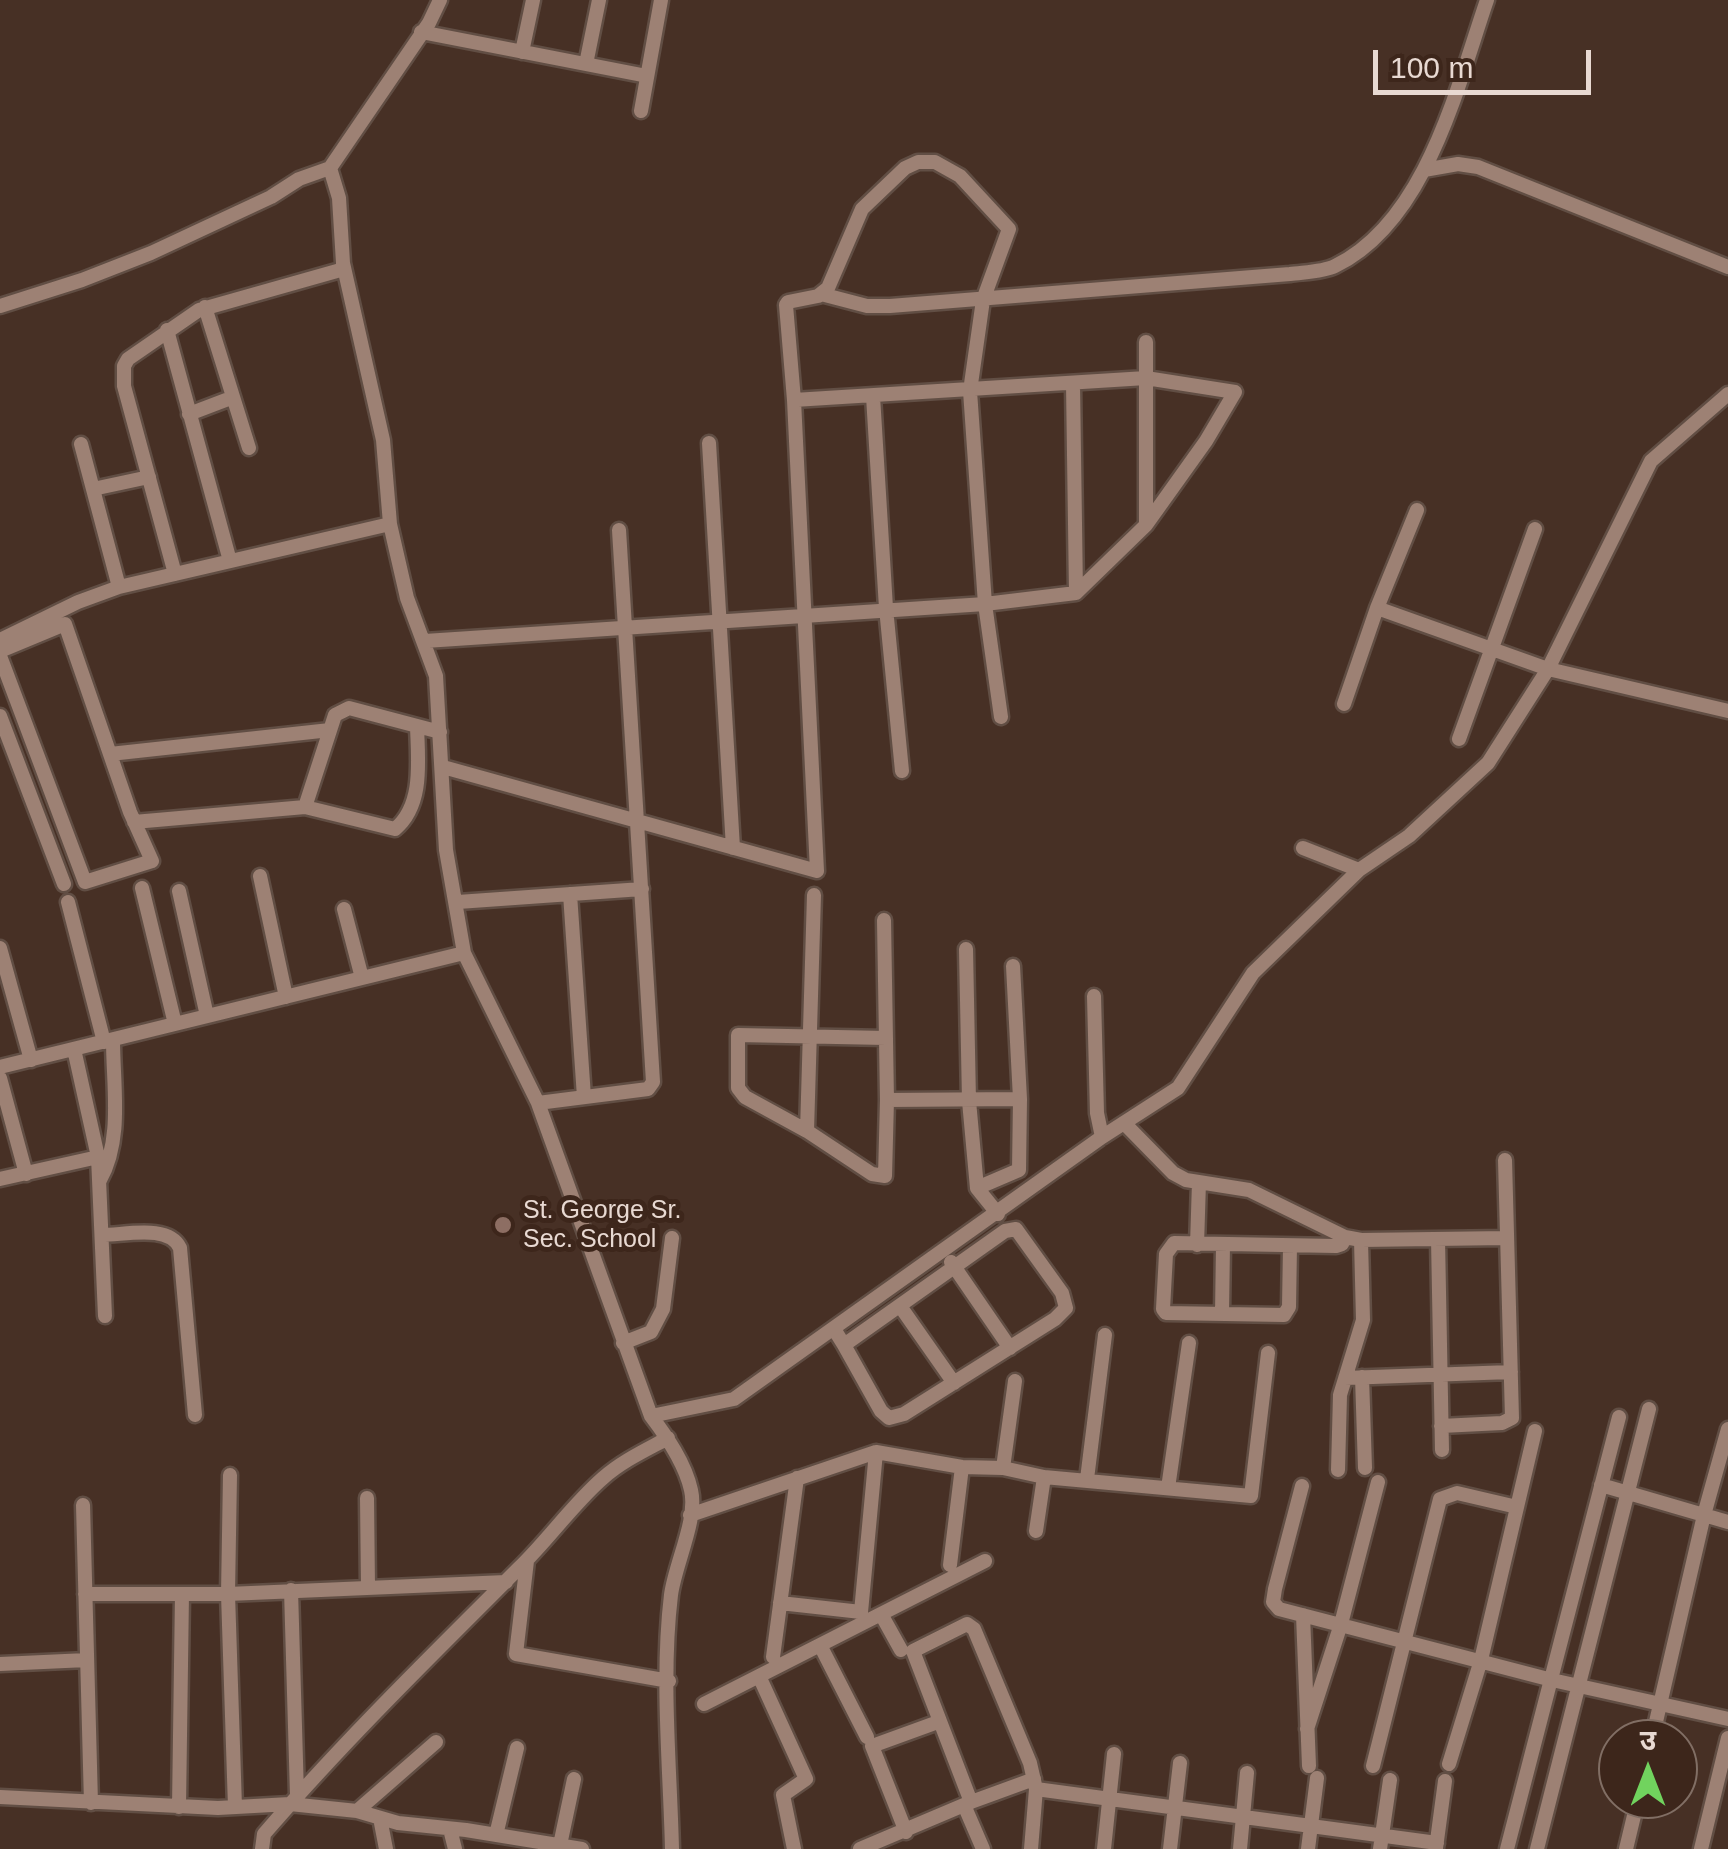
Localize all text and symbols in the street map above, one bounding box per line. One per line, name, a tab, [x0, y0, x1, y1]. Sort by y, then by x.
scale bar	[1378, 30, 1596, 92]
text: 100 m	[1390, 51, 1473, 84]
place label: St. George Sr. Sec. School	[523, 1196, 681, 1255]
marker: St. George Sr. Sec. School	[492, 1214, 514, 1236]
north arrow	[1598, 1719, 1698, 1819]
text: उ	[1640, 1725, 1656, 1756]

